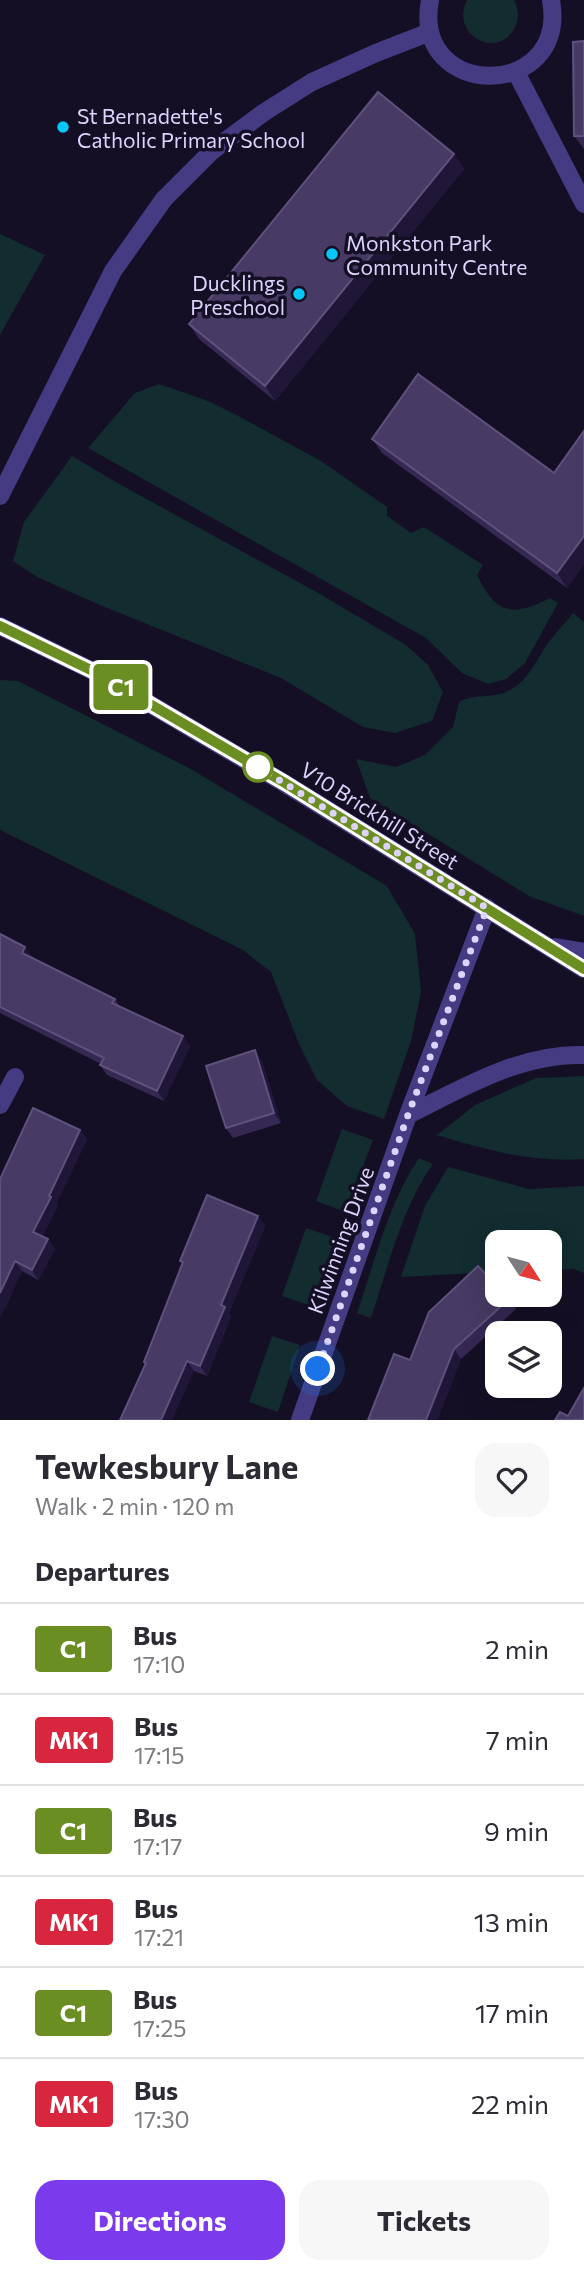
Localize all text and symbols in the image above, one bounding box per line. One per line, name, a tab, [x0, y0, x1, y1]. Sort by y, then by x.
place label: St Bernadette's Catholic Primary School	[77, 103, 305, 152]
marker: St Bernadette's Catholic Primary School	[55, 119, 71, 135]
place label: Monkston Park Community Centre	[346, 230, 527, 279]
marker: Monkston Park Community Centre	[324, 246, 340, 262]
place label: Ducklings Preschool	[190, 270, 285, 319]
marker: Ducklings Preschool	[291, 286, 307, 302]
line badge: C1	[90, 664, 152, 710]
text: C1	[107, 672, 135, 701]
unlabelled marker	[243, 752, 273, 782]
street label: V10 Brickhill Street	[296, 756, 464, 874]
street label: Kilwinning Drive	[302, 1163, 378, 1317]
north arrow	[485, 1230, 562, 1307]
map controls	[485, 1230, 562, 1398]
button: layers	[485, 1321, 562, 1398]
your location	[300, 1351, 335, 1386]
button: heart	[475, 1443, 549, 1517]
text: Tewkesbury Lane	[35, 1445, 298, 1486]
text: Walk · 2 min · 120 m	[35, 1492, 234, 1520]
text: Departures	[35, 1555, 170, 1586]
text: Bus	[133, 1619, 177, 1650]
text: 2 min	[485, 1633, 549, 1664]
text: C1	[60, 1634, 87, 1663]
text: 17:10	[133, 1650, 185, 1678]
text: Bus	[134, 1710, 178, 1741]
text: 7 min	[486, 1724, 549, 1755]
text: MK1	[49, 1725, 99, 1754]
text: 17:15	[134, 1741, 185, 1769]
text: Bus	[133, 1801, 177, 1832]
text: 9 min	[484, 1815, 549, 1846]
text: C1	[60, 1816, 87, 1845]
text: 17:17	[133, 1832, 182, 1860]
text: Bus	[134, 1892, 178, 1923]
text: 13 min	[474, 1906, 549, 1937]
text: MK1	[49, 1907, 99, 1936]
text: 17:21	[134, 1923, 184, 1951]
text: Bus	[133, 1983, 177, 2014]
text: 17 min	[475, 1997, 549, 2028]
text: C1	[60, 1998, 87, 2027]
text: 17:25	[133, 2014, 186, 2042]
text: Bus	[134, 2074, 178, 2105]
text: 22 min	[471, 2088, 549, 2119]
text: MK1	[49, 2089, 99, 2118]
text: 17:30	[134, 2105, 190, 2133]
button: Directions	[35, 2180, 285, 2260]
button: Tickets	[299, 2180, 549, 2260]

